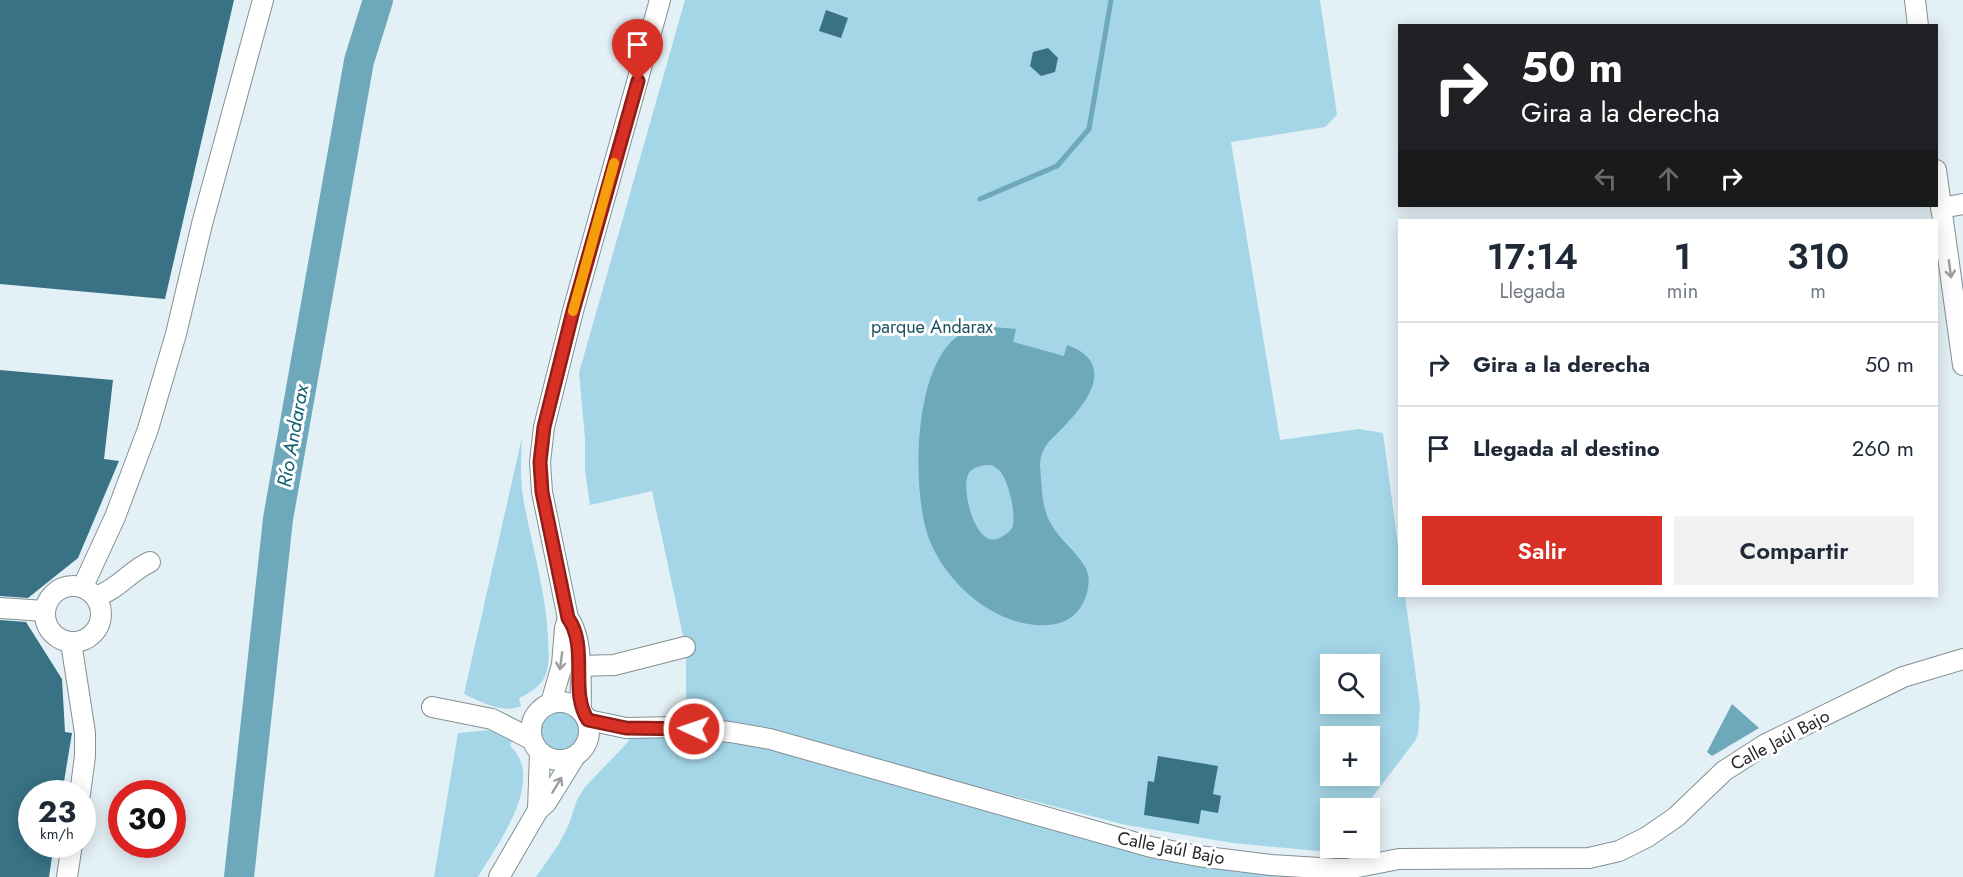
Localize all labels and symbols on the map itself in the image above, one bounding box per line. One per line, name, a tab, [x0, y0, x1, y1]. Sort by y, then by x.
pin	[612, 19, 663, 81]
one-way arrow	[1944, 259, 1955, 279]
park label: parque Andarax	[871, 314, 993, 340]
water label: Río Andarax	[270, 381, 317, 489]
one-way arrow	[556, 651, 567, 670]
position arrow	[662, 697, 726, 761]
street label: Calle Jaúl Bajo	[1726, 703, 1834, 777]
one-way arrow	[552, 777, 564, 794]
speed limit sign: 30	[108, 780, 186, 858]
street label: Calle Jaúl Bajo	[1115, 825, 1227, 871]

